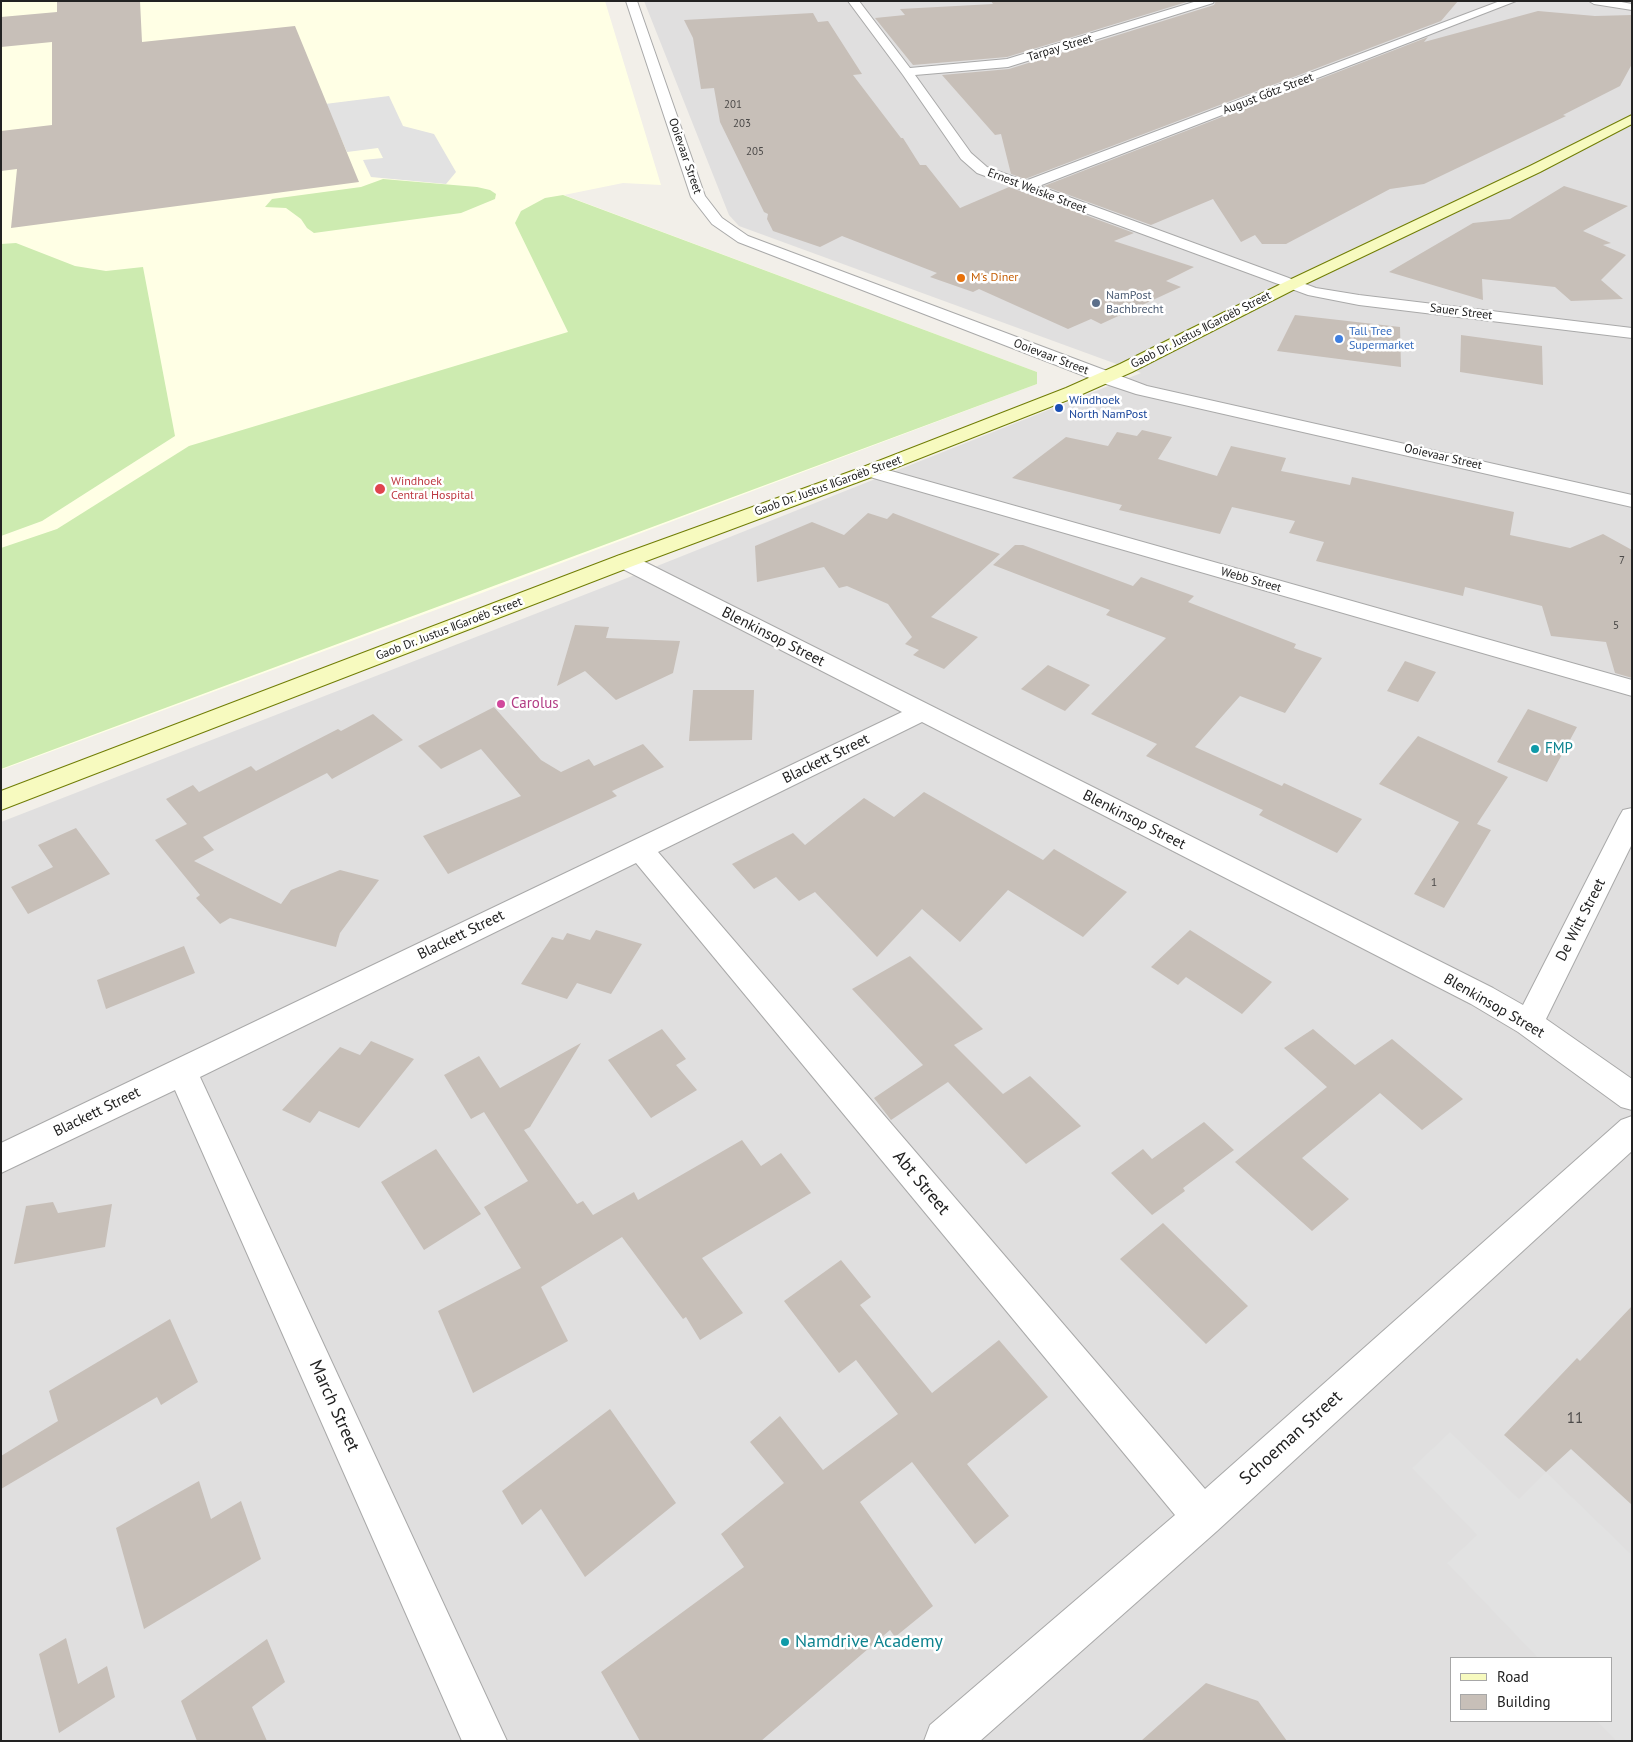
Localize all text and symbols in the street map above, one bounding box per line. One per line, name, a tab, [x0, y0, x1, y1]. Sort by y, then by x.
street label: Tarpay Street	[1026, 31, 1094, 65]
street label: August Götz Street	[1221, 70, 1315, 118]
house number: 201	[724, 98, 742, 112]
street label: Ooievaar Street	[665, 116, 705, 196]
house number: 203	[733, 117, 751, 131]
house number: 205	[746, 145, 764, 159]
street label: Ernest Weiske Street	[985, 165, 1089, 217]
place label: M's Diner	[971, 271, 1018, 285]
marker: M's Diner	[955, 272, 967, 284]
street label: Gaob Dr. Justus ǁGaroëb Street	[1129, 288, 1273, 372]
place label: NamPost Bachbrecht	[1106, 289, 1164, 317]
marker: NamPost Bachbrecht	[1090, 297, 1102, 309]
street label: Sauer Street	[1429, 301, 1493, 323]
place label: Tall Tree Supermarket	[1349, 325, 1414, 353]
marker: Tall Tree Supermarket	[1333, 333, 1345, 345]
street label: Ooievaar Street	[1011, 336, 1091, 378]
place label: Windhoek North NamPost	[1069, 394, 1147, 422]
marker: Windhoek North NamPost	[1053, 402, 1065, 414]
street label: Ooievaar Street	[1403, 441, 1483, 473]
street label: Gaob Dr. Justus ǁGaroëb Street	[753, 453, 903, 519]
place label: Windhoek Central Hospital	[391, 475, 474, 503]
marker: Windhoek Central Hospital	[373, 482, 387, 496]
house number: 7	[1619, 554, 1625, 568]
street label: Webb Street	[1219, 564, 1283, 596]
street label: Gaob Dr. Justus ǁGaroëb Street	[374, 594, 524, 664]
street label: Blenkinsop Street	[719, 603, 827, 671]
house number: 5	[1613, 619, 1619, 633]
place label: Carolus	[511, 695, 559, 713]
marker: Carolus	[495, 698, 507, 710]
street label: Blackett Street	[780, 730, 872, 788]
place label: FMP	[1545, 740, 1573, 758]
marker: FMP	[1529, 743, 1541, 755]
street label: Blenkinsop Street	[1080, 786, 1188, 854]
house number: 1	[1431, 876, 1437, 890]
street label: De Witt Street	[1552, 876, 1610, 964]
street label: Blackett Street	[415, 906, 507, 964]
street label: Blenkinsop Street	[1441, 970, 1547, 1042]
street label: Blackett Street	[51, 1083, 143, 1141]
street label: Abt Street	[888, 1147, 954, 1219]
street label: March Street	[304, 1357, 364, 1455]
street label: Schoeman Street	[1235, 1386, 1347, 1490]
house number: 11	[1567, 1410, 1583, 1428]
place label: Namdrive Academy	[795, 1631, 943, 1653]
marker: Namdrive Academy	[779, 1636, 791, 1648]
legend	[1450, 1657, 1613, 1722]
text: Road	[1497, 1667, 1529, 1686]
text: Building	[1497, 1692, 1551, 1711]

